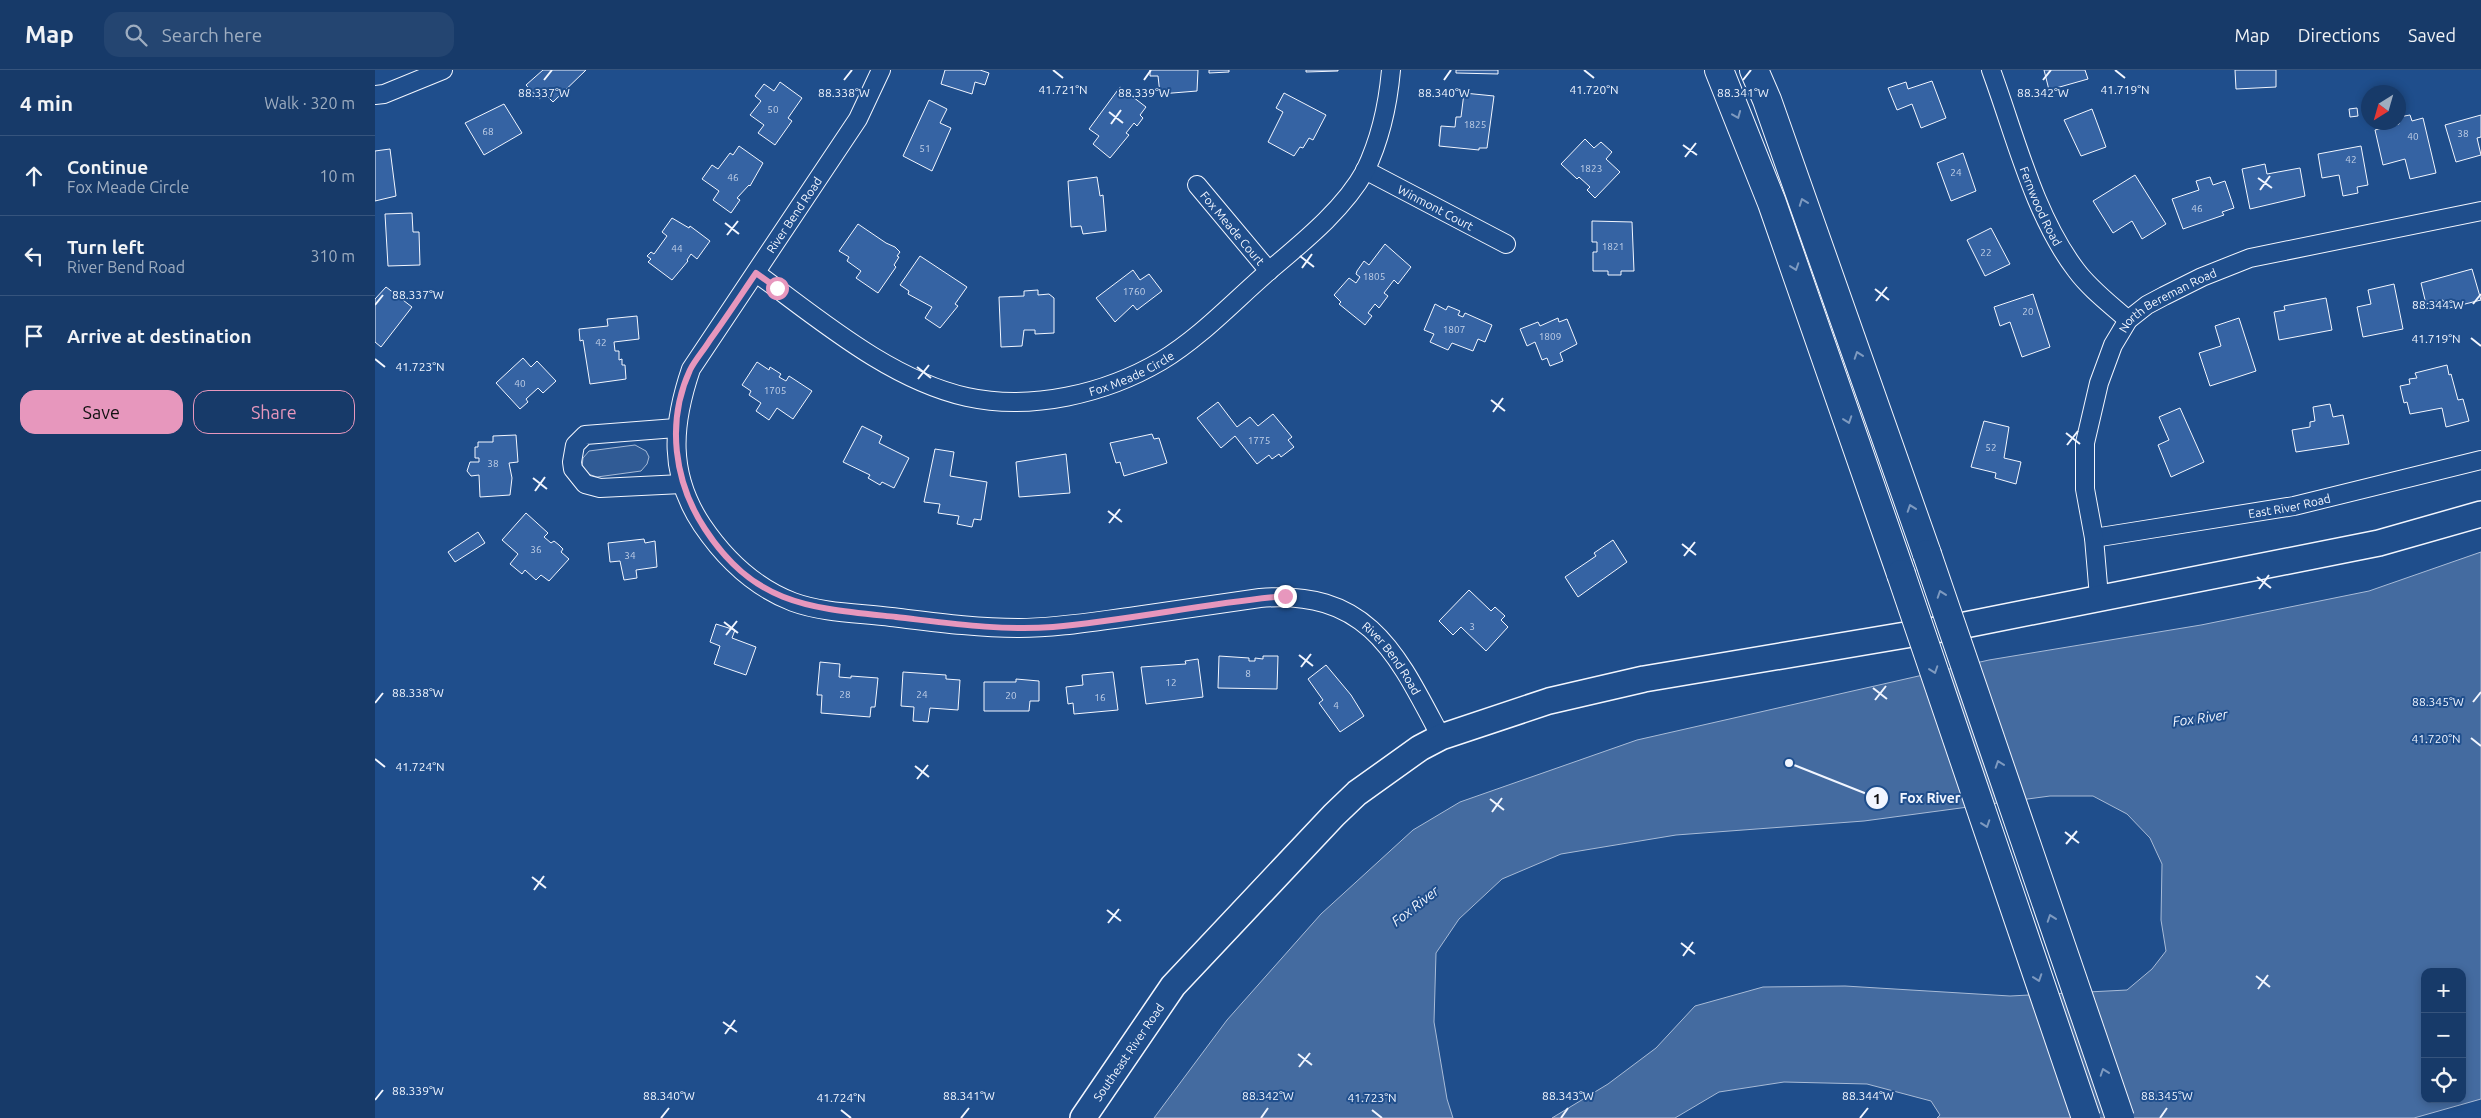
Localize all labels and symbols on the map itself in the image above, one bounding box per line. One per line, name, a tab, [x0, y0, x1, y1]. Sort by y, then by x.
text: 41.721°N	[1038, 83, 1088, 96]
text: 41.720°N	[1569, 83, 1619, 96]
text: 41.719°N	[2100, 83, 2150, 96]
north arrow	[2361, 85, 2406, 130]
text: 88.337°W	[518, 86, 570, 99]
text: 88.338°W	[818, 86, 870, 99]
text: 88.339°W	[1118, 86, 1170, 99]
text: 88.340°W	[1418, 86, 1470, 99]
text: 88.341°W	[1717, 86, 1769, 99]
text: 88.342°W	[2017, 86, 2069, 99]
house number: 50	[767, 104, 779, 115]
one-way arrow	[1731, 110, 1741, 119]
house number: 1825	[1464, 119, 1486, 130]
house number: 68	[482, 126, 494, 137]
house number: 38	[2457, 128, 2469, 139]
house number: 40	[2407, 131, 2419, 142]
house number: 51	[919, 143, 931, 154]
house number: 42	[2345, 154, 2357, 165]
house number: 1823	[1580, 163, 1602, 174]
street label: Fernwood Road	[2018, 165, 2065, 248]
house number: 24	[1950, 167, 1962, 178]
house number: 46	[727, 172, 739, 183]
street label: River Bend Road	[764, 175, 824, 255]
street label: Winmont Court	[1396, 182, 1476, 232]
street label: Fox Meade Court	[1198, 188, 1268, 268]
one-way arrow	[1799, 198, 1809, 207]
house number: 46	[2191, 203, 2203, 214]
house number: 1821	[1602, 241, 1624, 252]
house number: 44	[671, 243, 683, 254]
house number: 22	[1980, 247, 1992, 258]
one-way arrow	[1789, 262, 1799, 271]
street label: North Bereman Road	[2116, 266, 2218, 335]
house number: 1805	[1363, 271, 1385, 282]
route start	[766, 277, 789, 300]
house number: 1760	[1123, 286, 1146, 297]
text: 88.337°W	[392, 288, 444, 301]
text: 88.344°W	[2412, 298, 2464, 311]
house number: 20	[2022, 306, 2034, 317]
house number: 1807	[1443, 324, 1465, 335]
house number: 1809	[1539, 331, 1561, 342]
text: 41.719°N	[2411, 332, 2461, 345]
house number: 42	[595, 337, 607, 348]
street label: Fox Meade Circle	[1087, 348, 1176, 398]
one-way arrow	[1853, 351, 1863, 360]
text: 41.723°N	[395, 360, 445, 373]
house number: 40	[514, 378, 526, 389]
house number: 1705	[764, 385, 786, 396]
one-way arrow	[1842, 416, 1852, 424]
house number: 1775	[1248, 435, 1270, 446]
house number: 52	[1985, 442, 1997, 453]
house number: 38	[487, 458, 499, 469]
street label: East River Road	[2247, 491, 2332, 520]
one-way arrow	[1907, 505, 1917, 513]
house number: 36	[530, 544, 542, 555]
house number: 34	[624, 550, 636, 561]
route end	[1274, 585, 1297, 608]
one-way arrow	[1937, 590, 1947, 599]
street label: River Bend Road	[1360, 619, 1423, 697]
house number: 3	[1469, 621, 1475, 632]
one-way arrow	[1928, 665, 1938, 674]
house number: 8	[1245, 668, 1251, 679]
house number: 12	[1165, 677, 1177, 688]
text: 88.338°W	[392, 686, 444, 699]
house number: 28	[839, 689, 851, 700]
house number: 24	[916, 689, 928, 700]
house number: 20	[1005, 690, 1017, 701]
house number: 16	[1094, 692, 1106, 703]
text: 88.345°W	[2412, 695, 2464, 708]
house number: 4	[1333, 700, 1339, 711]
water label: Fox River	[2171, 706, 2229, 730]
text: 41.720°N	[2411, 732, 2461, 745]
text: 41.724°N	[395, 760, 445, 773]
one-way arrow	[1995, 761, 2005, 769]
callout: Fox River	[1865, 784, 1971, 813]
text: 1	[1873, 790, 1881, 807]
text: Fox River	[1900, 790, 1961, 806]
one-way arrow	[1980, 819, 1990, 827]
water label: Fox River	[1388, 882, 1442, 929]
one-way arrow	[2047, 914, 2057, 923]
one-way arrow	[2032, 973, 2042, 981]
street label: Southeast River Road	[1090, 1001, 1166, 1103]
one-way arrow	[2100, 1068, 2110, 1077]
text: 88.339°W	[392, 1084, 444, 1097]
text: 88.340°W	[643, 1089, 695, 1102]
text: 88.341°W	[943, 1089, 995, 1102]
text: 88.342°W	[1242, 1089, 1294, 1102]
text: 88.343°W	[1542, 1089, 1594, 1102]
text: 88.344°W	[1842, 1089, 1894, 1102]
text: 88.345°W	[2141, 1089, 2193, 1102]
text: 41.724°N	[816, 1091, 866, 1104]
text: 41.723°N	[1347, 1091, 1397, 1104]

